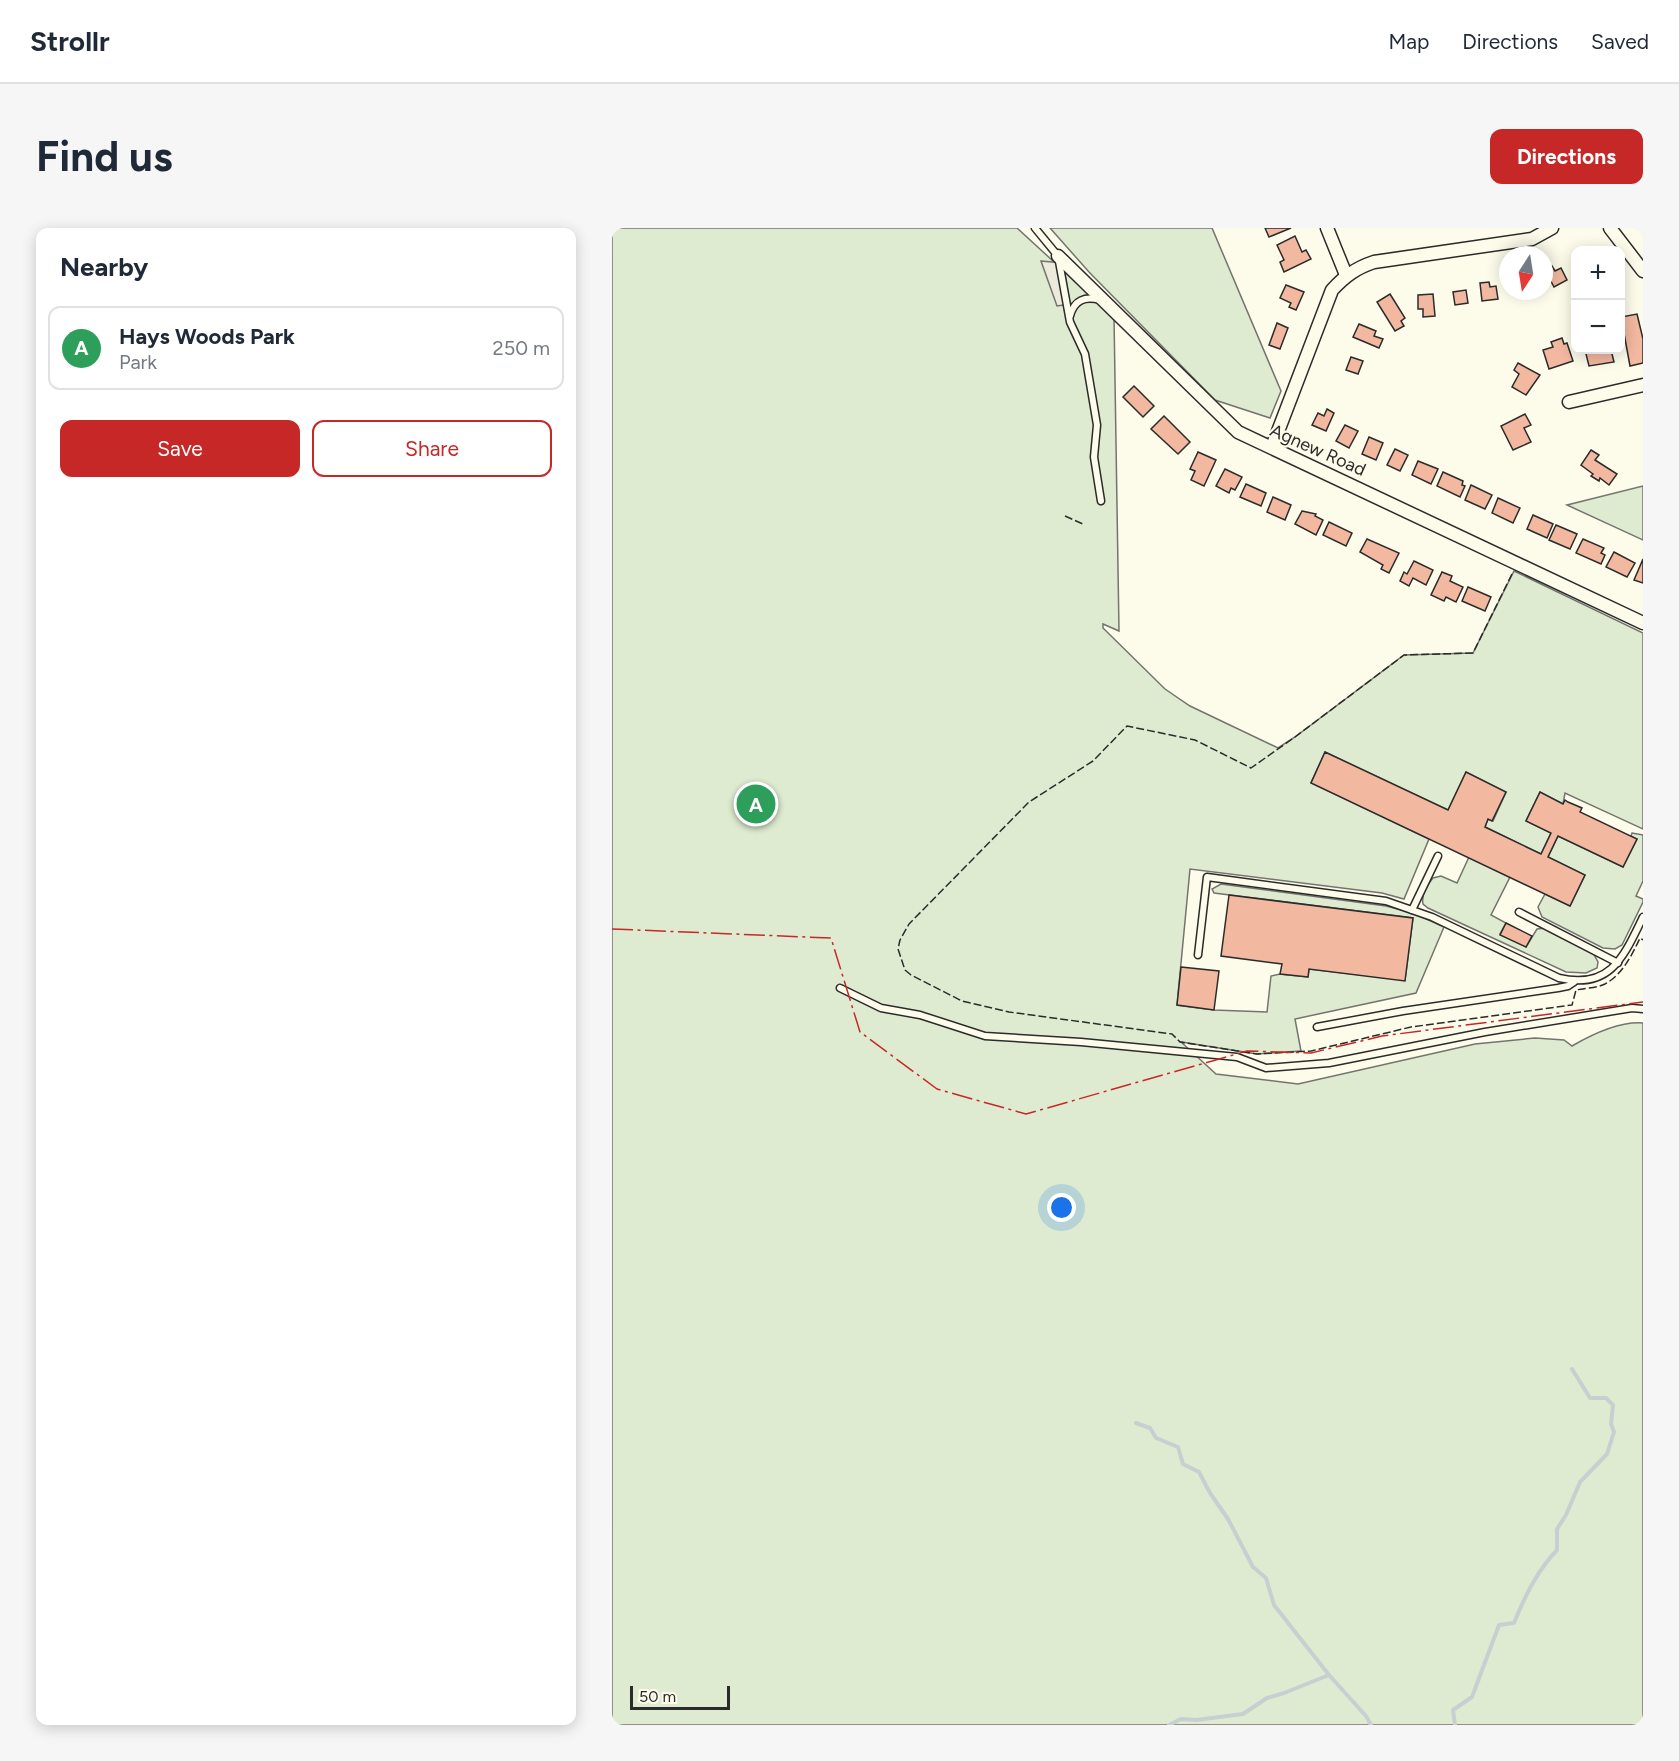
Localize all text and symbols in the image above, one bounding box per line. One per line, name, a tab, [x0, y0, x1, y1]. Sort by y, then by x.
text: Strollr	[30, 24, 110, 58]
text: Map	[1388, 29, 1429, 54]
text: Directions	[1462, 29, 1558, 54]
text: Saved	[1591, 29, 1649, 54]
button: Directions	[1490, 129, 1643, 184]
text: Find us	[36, 131, 173, 182]
north arrow	[1499, 246, 1553, 300]
map controls	[1571, 246, 1625, 354]
button: +	[1571, 246, 1625, 300]
text: Nearby	[60, 251, 148, 283]
button: −	[1571, 300, 1625, 354]
text: Hays Woods Park	[119, 323, 295, 350]
text: A	[74, 336, 89, 360]
text: 250 m	[493, 336, 550, 360]
text: Park	[119, 350, 157, 374]
street label: Agnew Road	[1267, 419, 1369, 481]
button: Save	[60, 420, 300, 477]
button: Share	[312, 420, 552, 477]
pin: A	[736, 782, 776, 826]
your location	[1047, 1193, 1076, 1222]
scale bar	[630, 1683, 730, 1710]
text: 50 m	[639, 1687, 676, 1706]

